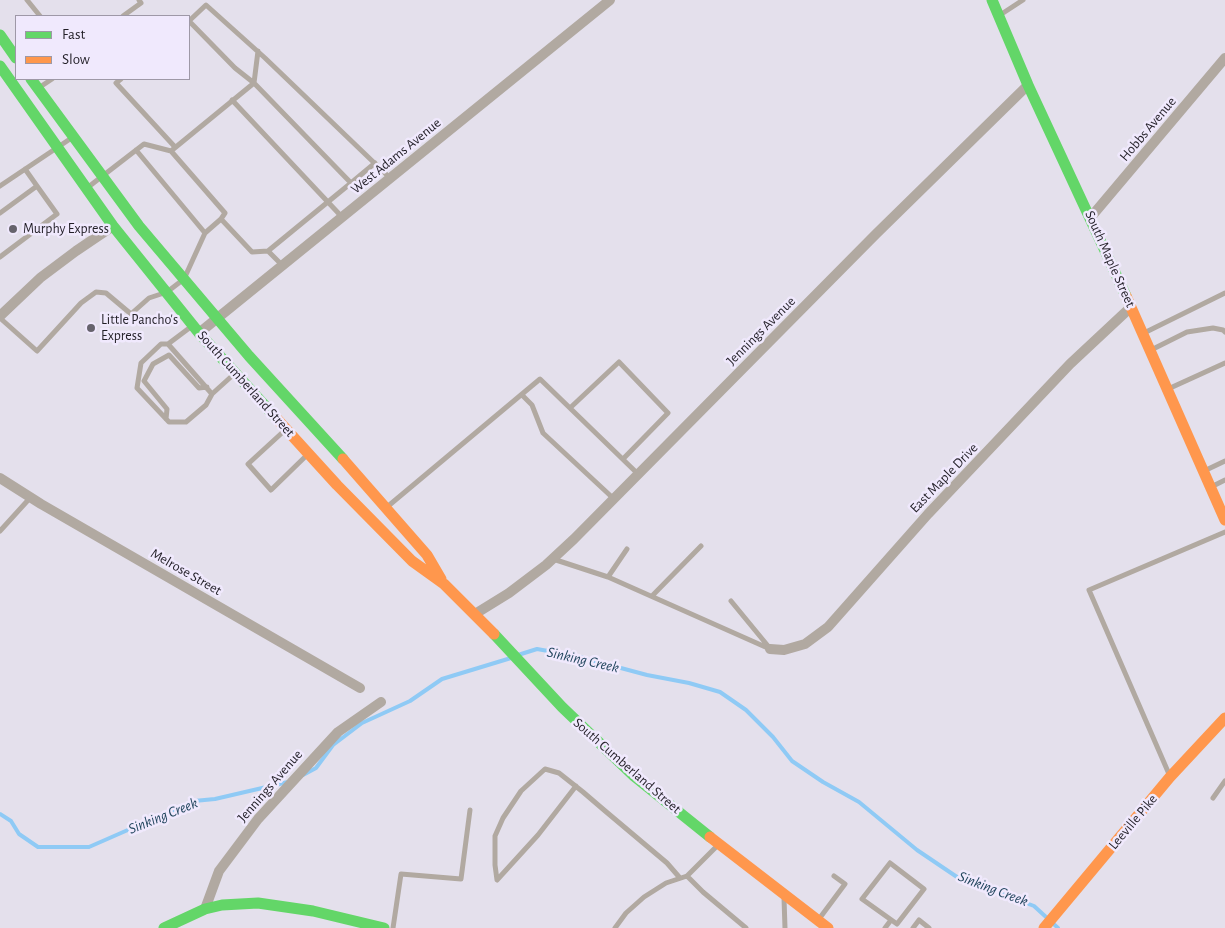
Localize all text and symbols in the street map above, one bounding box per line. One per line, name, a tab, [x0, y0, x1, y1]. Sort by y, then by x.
legend	[15, 15, 190, 80]
text: Fast	[62, 27, 85, 42]
text: Slow	[62, 52, 90, 67]
street label: Hobbs Avenue	[1116, 93, 1180, 165]
street label: West Adams Avenue	[347, 114, 445, 198]
street label: South Maple Street	[1081, 208, 1139, 310]
place label: Murphy Express	[23, 221, 109, 237]
marker: Murphy Express	[7, 223, 19, 235]
street label: Jennings Avenue	[723, 293, 799, 369]
place label: Little Pancho's Express	[101, 312, 178, 344]
marker: Little Pancho's Express	[85, 322, 97, 334]
street label: South Cumberland Street	[194, 327, 298, 441]
street label: East Maple Drive	[906, 440, 982, 516]
street label: Melrose Street	[148, 545, 224, 599]
water label: Sinking Creek	[545, 643, 621, 677]
street label: South Cumberland Street	[570, 715, 684, 817]
street label: Jennings Avenue	[234, 746, 306, 826]
street label: Leeville Pike	[1105, 791, 1161, 853]
water label: Sinking Creek	[126, 794, 200, 838]
water label: Sinking Creek	[956, 867, 1030, 911]

